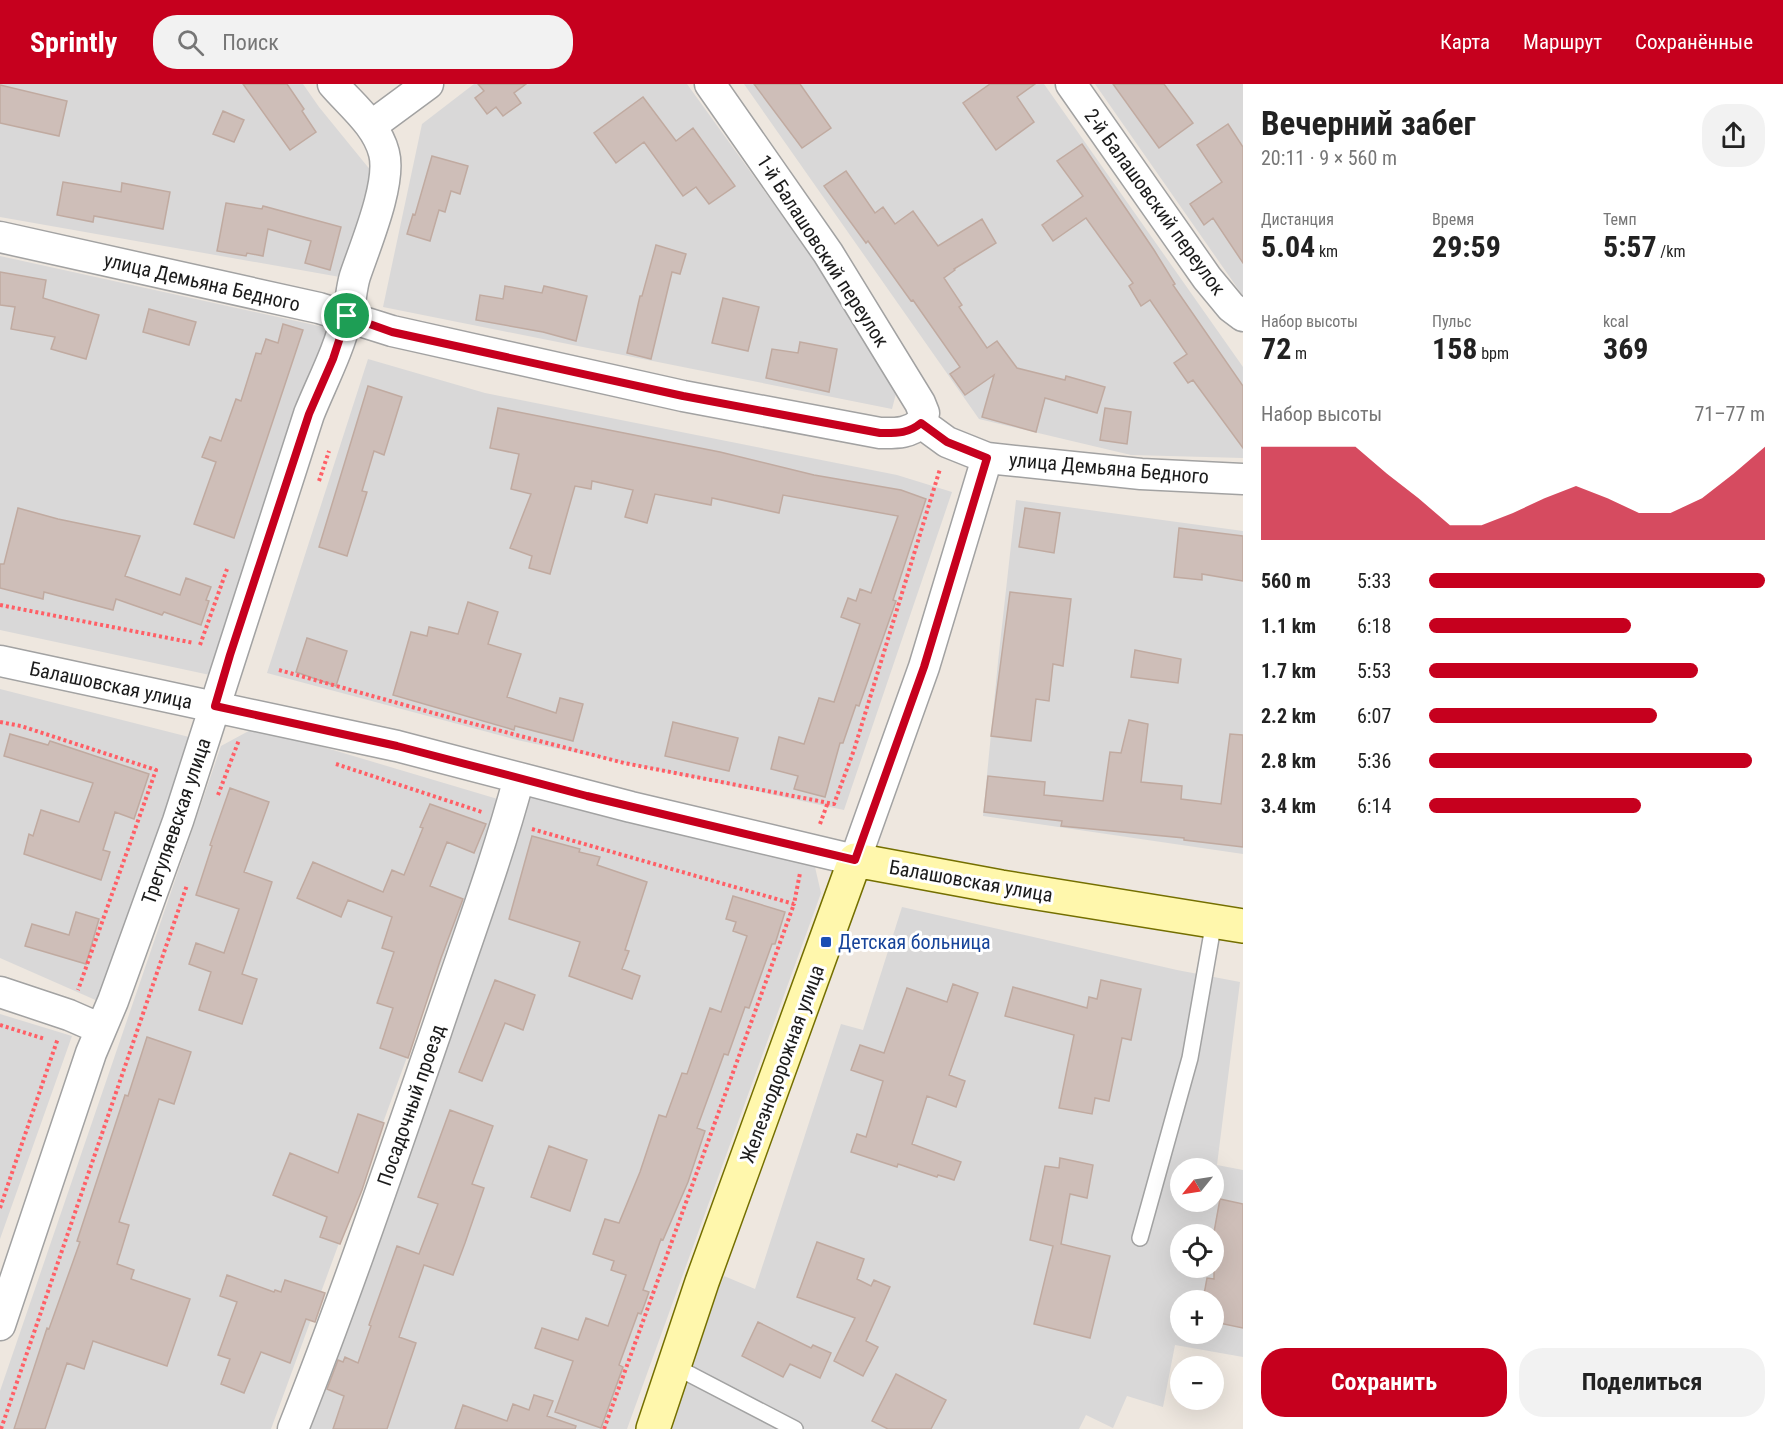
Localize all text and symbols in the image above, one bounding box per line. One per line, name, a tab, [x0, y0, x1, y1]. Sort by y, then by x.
search box	[153, 15, 573, 69]
text: Sprintly	[30, 26, 117, 59]
icon: search	[174, 26, 207, 59]
text: Поиск	[222, 30, 279, 55]
text: Карта	[1440, 30, 1490, 54]
text: Маршрут	[1523, 30, 1602, 54]
text: Сохранённые	[1635, 30, 1753, 54]
street label: 2-й Балашовский переулок	[1079, 104, 1231, 300]
text: Вечерний забег	[1261, 104, 1476, 143]
button: share	[1702, 104, 1765, 167]
text: 20:11 · 9 × 560 m	[1261, 146, 1397, 170]
street label: 1-й Балашовский переулок	[752, 150, 894, 352]
text: Дистанция	[1261, 210, 1334, 229]
text: Время	[1432, 210, 1474, 229]
text: Темп	[1603, 210, 1637, 229]
text: 5.04	[1261, 229, 1315, 264]
text: 29:59	[1432, 229, 1501, 264]
text: 5:57	[1603, 229, 1657, 264]
text: km	[1315, 242, 1338, 261]
text: /km	[1657, 242, 1686, 261]
street label: улица Демьяна Бедного	[102, 248, 302, 316]
pin	[321, 290, 372, 341]
icon: arrive	[330, 299, 363, 332]
text: Набор высоты	[1261, 312, 1358, 331]
text: Пульс	[1432, 312, 1471, 331]
text: kcal	[1603, 312, 1629, 331]
text: 72	[1261, 331, 1291, 366]
text: 158	[1432, 331, 1477, 366]
text: 369	[1603, 331, 1648, 366]
text: m	[1291, 344, 1307, 363]
text: bpm	[1477, 344, 1509, 363]
text: Набор высоты	[1261, 402, 1382, 426]
text: 71–77 m	[1694, 402, 1765, 426]
street label: улица Демьяна Бедного	[1008, 447, 1210, 489]
text: 560 m	[1261, 569, 1311, 593]
text: 5:33	[1357, 569, 1391, 593]
text: 1.1 km	[1261, 614, 1316, 638]
text: 6:18	[1357, 614, 1391, 638]
street label: Балашовская улица	[28, 656, 194, 714]
text: 1.7 km	[1261, 659, 1316, 683]
text: 5:53	[1357, 659, 1391, 683]
text: 2.2 km	[1261, 704, 1316, 728]
text: 6:07	[1357, 704, 1391, 728]
street label: Трегуляевская улица	[136, 735, 216, 907]
text: 2.8 km	[1261, 749, 1316, 773]
text: 5:36	[1357, 749, 1391, 773]
text: 3.4 km	[1261, 794, 1316, 818]
text: 6:14	[1357, 794, 1391, 818]
street label: Балашовская улица	[887, 855, 1055, 907]
place label: Детская больница	[838, 930, 991, 954]
marker: Детская больница	[819, 935, 833, 949]
street label: Железнодорожная улица	[735, 962, 829, 1166]
street label: Посадочный проезд	[372, 1021, 450, 1189]
north arrow	[1170, 1158, 1224, 1212]
map controls	[1170, 1158, 1224, 1410]
button: locate	[1170, 1224, 1224, 1278]
button: +	[1170, 1290, 1224, 1344]
button: Сохранить	[1261, 1348, 1507, 1417]
button: Поделиться	[1519, 1348, 1765, 1417]
button: −	[1170, 1356, 1224, 1410]

